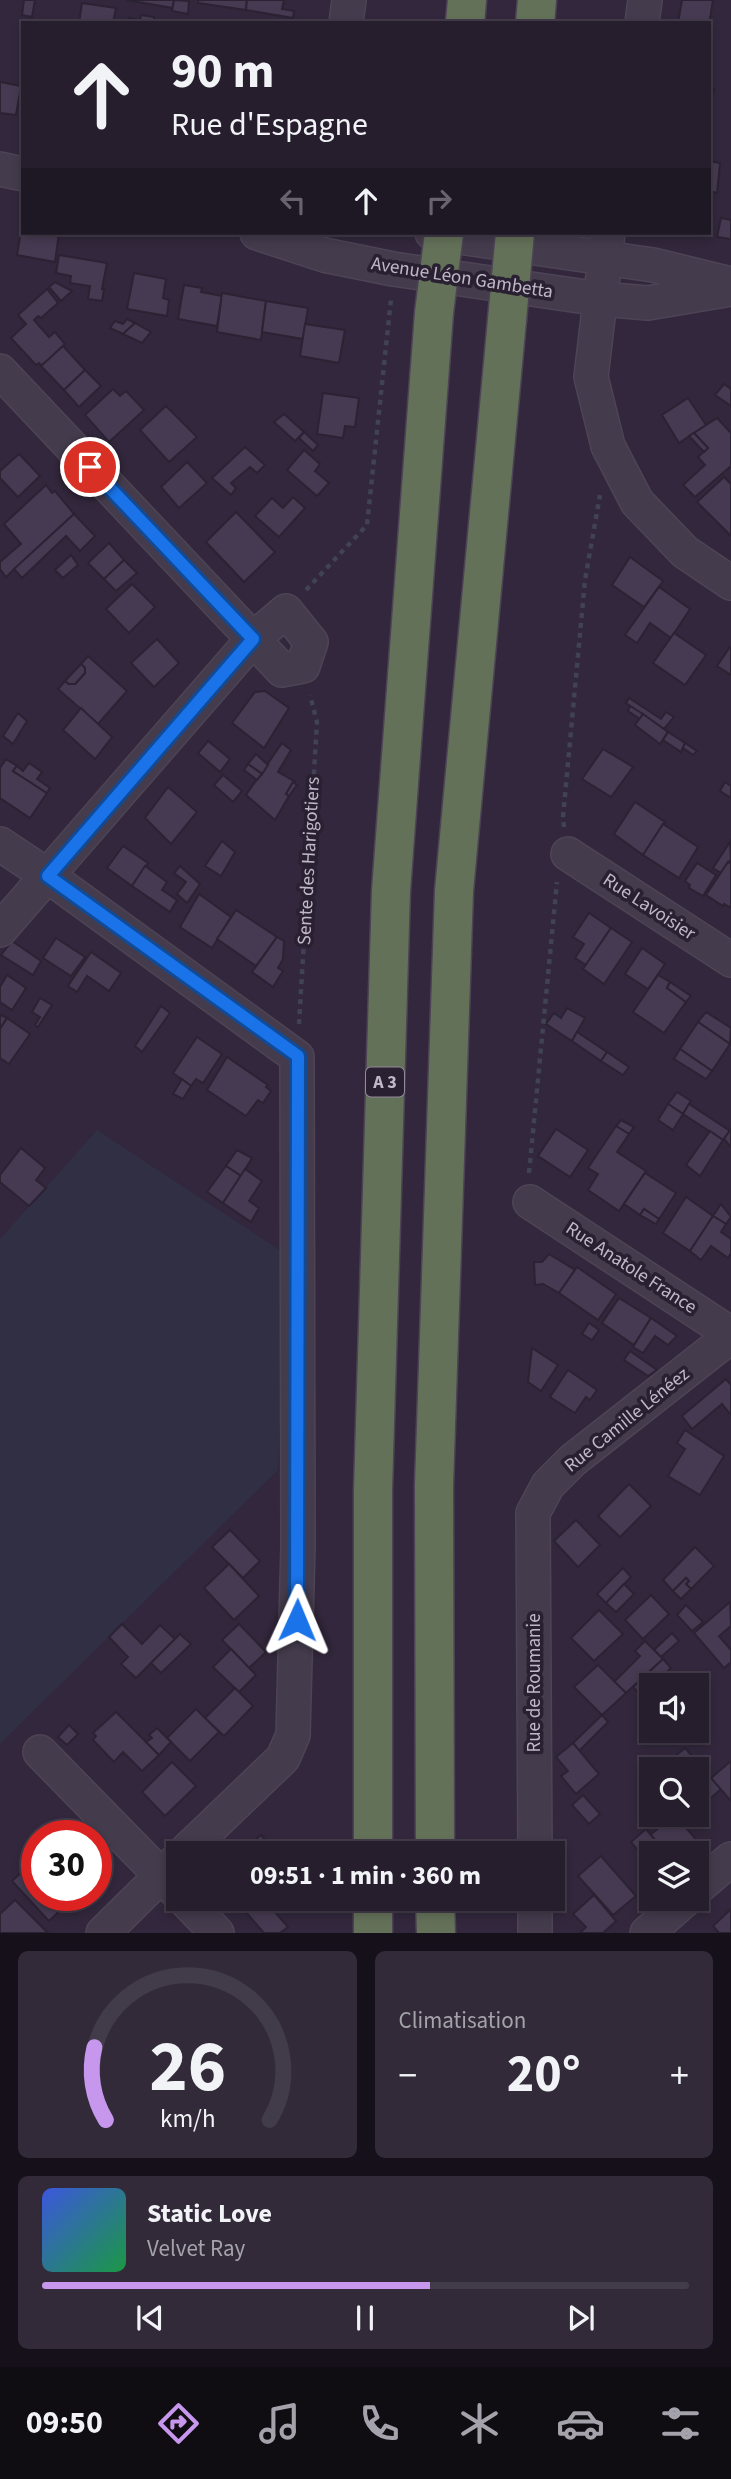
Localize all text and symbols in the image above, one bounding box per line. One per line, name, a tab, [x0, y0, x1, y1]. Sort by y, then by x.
text: 90 m	[171, 37, 275, 107]
icon: ahead	[56, 49, 147, 140]
text: Rue d'Espagne	[171, 102, 368, 148]
icon: left	[274, 182, 312, 220]
icon: ahead	[347, 182, 385, 220]
icon: right	[420, 182, 458, 220]
street label: Avenue Léon Gambetta	[369, 250, 555, 306]
pin	[60, 437, 120, 497]
icon: arrive	[71, 448, 109, 486]
street label: Sente des Harigotiers	[291, 776, 327, 946]
street label: Rue Lavoisier	[597, 867, 701, 947]
road number: A 3	[366, 1068, 404, 1097]
street label: Rue Anatole France	[560, 1215, 702, 1321]
street label: Rue Camille Lénéez	[559, 1361, 695, 1479]
position arrow	[260, 1583, 334, 1657]
street label: Rue de Roumanie	[521, 1613, 548, 1753]
map controls	[639, 1673, 709, 1911]
button: sound	[639, 1673, 709, 1743]
button: search	[639, 1757, 709, 1827]
speed limit sign: 30	[21, 1820, 112, 1911]
button: layers	[639, 1841, 709, 1911]
text: 09:51 · 1 min · 360 m	[250, 1857, 481, 1894]
text: Climatisation	[399, 2004, 526, 2037]
text: 26	[149, 2016, 226, 2120]
text: 20°	[507, 2038, 581, 2112]
text: −	[399, 2049, 417, 2103]
text: +	[670, 2049, 689, 2103]
text: km/h	[160, 2101, 215, 2137]
text: Static Love	[147, 2195, 272, 2232]
text: Velvet Ray	[147, 2232, 245, 2265]
icon: previous	[131, 2299, 169, 2337]
icon: pause	[346, 2299, 384, 2337]
icon: next	[562, 2299, 600, 2337]
icon: directions	[154, 2399, 203, 2448]
icon: music	[255, 2399, 304, 2448]
icon: phone	[355, 2399, 404, 2448]
icon: climate	[455, 2399, 504, 2448]
icon: car	[556, 2399, 605, 2448]
icon: filters	[656, 2399, 705, 2448]
text: 09:50	[26, 2400, 103, 2446]

